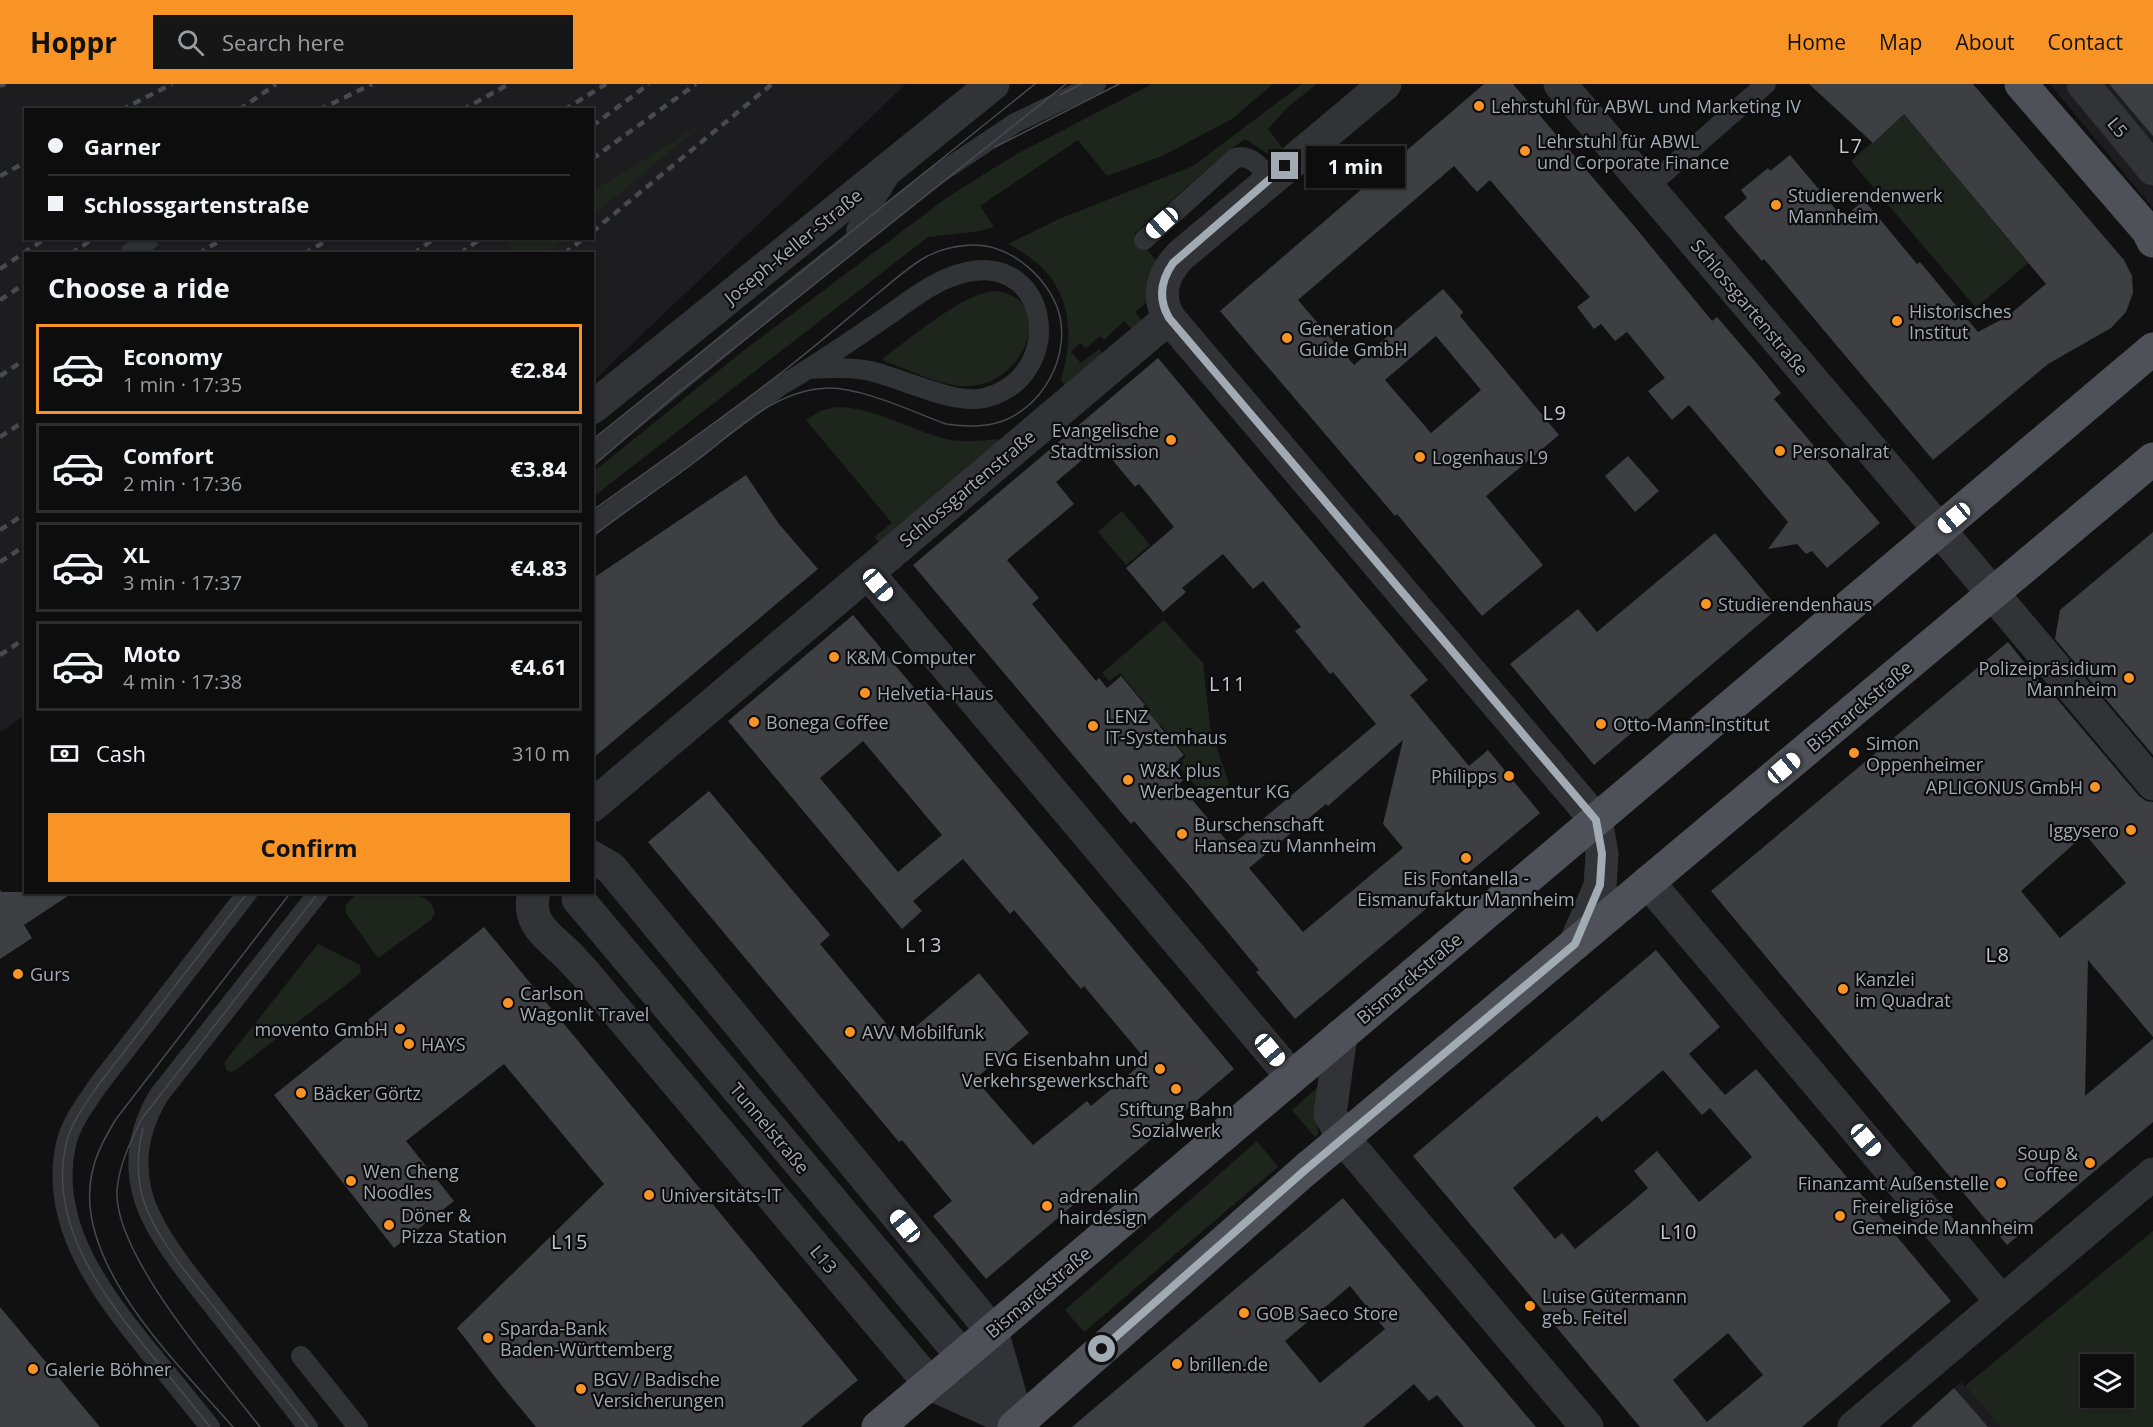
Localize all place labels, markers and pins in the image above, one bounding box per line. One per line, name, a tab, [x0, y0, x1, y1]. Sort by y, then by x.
place label: Lehrstuhl für ABWL und Marketing IV	[1491, 94, 1801, 118]
marker: Lehrstuhl für ABWL und Marketing IV	[1472, 99, 1486, 113]
place label: Lehrstuhl für ABWL und Corporate Finance	[1537, 129, 1729, 174]
marker: Lehrstuhl für ABWL und Corporate Finance	[1518, 144, 1532, 158]
place label: Studierendenwerk Mannheim	[1788, 183, 1943, 228]
marker: Studierendenwerk Mannheim	[1769, 198, 1783, 212]
place label: Historisches Institut	[1909, 299, 2011, 344]
marker: Historisches Institut	[1890, 314, 1904, 328]
place label: Generation Guide GmbH	[1299, 316, 1408, 361]
marker: Generation Guide GmbH	[1280, 331, 1294, 345]
place label: Evangelische Stadtmission	[1051, 418, 1159, 463]
marker: Evangelische Stadtmission	[1164, 433, 1178, 447]
place label: Personalrat	[1792, 439, 1889, 463]
marker: Personalrat	[1773, 444, 1787, 458]
place label: Logenhaus L9	[1432, 445, 1548, 469]
marker: Logenhaus L9	[1413, 450, 1427, 464]
place label: Studierendenhaus	[1718, 592, 1872, 616]
marker: Studierendenhaus	[1699, 597, 1713, 611]
place label: K&M Computer	[846, 645, 976, 669]
marker: K&M Computer	[827, 650, 841, 664]
place label: Polizeipräsidium Mannheim	[1978, 656, 2117, 701]
marker: Polizeipräsidium Mannheim	[2122, 671, 2136, 685]
place label: Helvetia-Haus	[877, 681, 994, 705]
marker: Helvetia-Haus	[858, 686, 872, 700]
place label: LENZ IT-Systemhaus	[1105, 704, 1227, 749]
place label: Bonega Coffee	[766, 710, 889, 734]
place label: Otto-Mann-Institut	[1613, 712, 1770, 736]
marker: Bonega Coffee	[747, 715, 761, 729]
marker: Otto-Mann-Institut	[1594, 717, 1608, 731]
marker: LENZ IT-Systemhaus	[1086, 719, 1100, 733]
place label: Simon Oppenheimer	[1866, 731, 1984, 776]
marker: Simon Oppenheimer	[1847, 746, 1861, 760]
place label: W&K plus Werbeagentur KG	[1140, 758, 1290, 803]
place label: Philipps	[1431, 764, 1497, 788]
marker: Philipps	[1502, 769, 1516, 783]
marker: W&K plus Werbeagentur KG	[1121, 773, 1135, 787]
place label: APLICONUS GmbH	[1926, 775, 2083, 799]
marker: APLICONUS GmbH	[2088, 780, 2102, 794]
place label: Burschenschaft Hansea zu Mannheim	[1194, 812, 1376, 857]
place label: Iggysero	[2049, 818, 2119, 842]
marker: Iggysero	[2124, 823, 2138, 837]
marker: Burschenschaft Hansea zu Mannheim	[1175, 827, 1189, 841]
marker: Eis Fontanella - Eismanufaktur Mannheim	[1459, 851, 1473, 865]
place label: Eis Fontanella - Eismanufaktur Mannheim	[1357, 866, 1575, 911]
place label: Gurs	[30, 962, 70, 986]
marker: Gurs	[11, 967, 25, 981]
place label: Kanzlei im Quadrat	[1855, 967, 1951, 1012]
place label: Carlson Wagonlit Travel	[520, 981, 649, 1026]
marker: Kanzlei im Quadrat	[1836, 982, 1850, 996]
marker: Carlson Wagonlit Travel	[501, 996, 515, 1010]
place label: movento GmbH	[254, 1017, 388, 1041]
place label: AVV Mobilfunk	[862, 1020, 985, 1044]
marker: movento GmbH	[393, 1022, 407, 1036]
marker: AVV Mobilfunk	[843, 1025, 857, 1039]
place label: HAYS	[421, 1032, 466, 1056]
marker: HAYS	[402, 1037, 416, 1051]
place label: EVG Eisenbahn und Verkehrsgewerkschaft	[962, 1047, 1148, 1092]
marker: EVG Eisenbahn und Verkehrsgewerkschaft	[1153, 1062, 1167, 1076]
place label: Bäcker Görtz	[313, 1081, 421, 1105]
marker: Stiftung Bahn Sozialwerk	[1169, 1082, 1183, 1096]
marker: Bäcker Görtz	[294, 1086, 308, 1100]
place label: Stiftung Bahn Sozialwerk	[1119, 1097, 1233, 1142]
place label: Soup & Coffee	[2017, 1141, 2079, 1186]
marker: Soup & Coffee	[2083, 1156, 2097, 1170]
place label: Wen Cheng Noodles	[363, 1159, 459, 1204]
place label: Finanzamt Außenstelle	[1798, 1171, 1989, 1195]
marker: Wen Cheng Noodles	[344, 1174, 358, 1188]
marker: Finanzamt Außenstelle	[1994, 1176, 2008, 1190]
place label: Universitäts-IT	[661, 1183, 782, 1207]
place label: adrenalin hairdesign	[1059, 1184, 1147, 1229]
marker: Universitäts-IT	[642, 1188, 656, 1202]
place label: Freireligiöse Gemeinde Mannheim	[1852, 1194, 2034, 1239]
marker: adrenalin hairdesign	[1040, 1199, 1054, 1213]
place label: Döner & Pizza Station	[401, 1203, 507, 1248]
marker: Freireligiöse Gemeinde Mannheim	[1833, 1209, 1847, 1223]
marker: Döner & Pizza Station	[382, 1218, 396, 1232]
place label: Luise Gütermann geb. Feitel	[1542, 1284, 1687, 1329]
marker: Luise Gütermann geb. Feitel	[1523, 1299, 1537, 1313]
place label: GOB Saeco Store	[1256, 1301, 1398, 1325]
marker: GOB Saeco Store	[1237, 1306, 1251, 1320]
place label: Sparda-Bank Baden-Württemberg	[500, 1316, 673, 1361]
marker: Sparda-Bank Baden-Württemberg	[481, 1331, 495, 1345]
place label: brillen.de	[1189, 1352, 1268, 1376]
place label: Galerie Böhner	[45, 1357, 172, 1381]
marker: brillen.de	[1170, 1357, 1184, 1371]
marker: Galerie Böhner	[26, 1362, 40, 1376]
place label: BGV / Badische Versicherungen	[593, 1367, 724, 1412]
marker: BGV / Badische Versicherungen	[574, 1382, 588, 1396]

